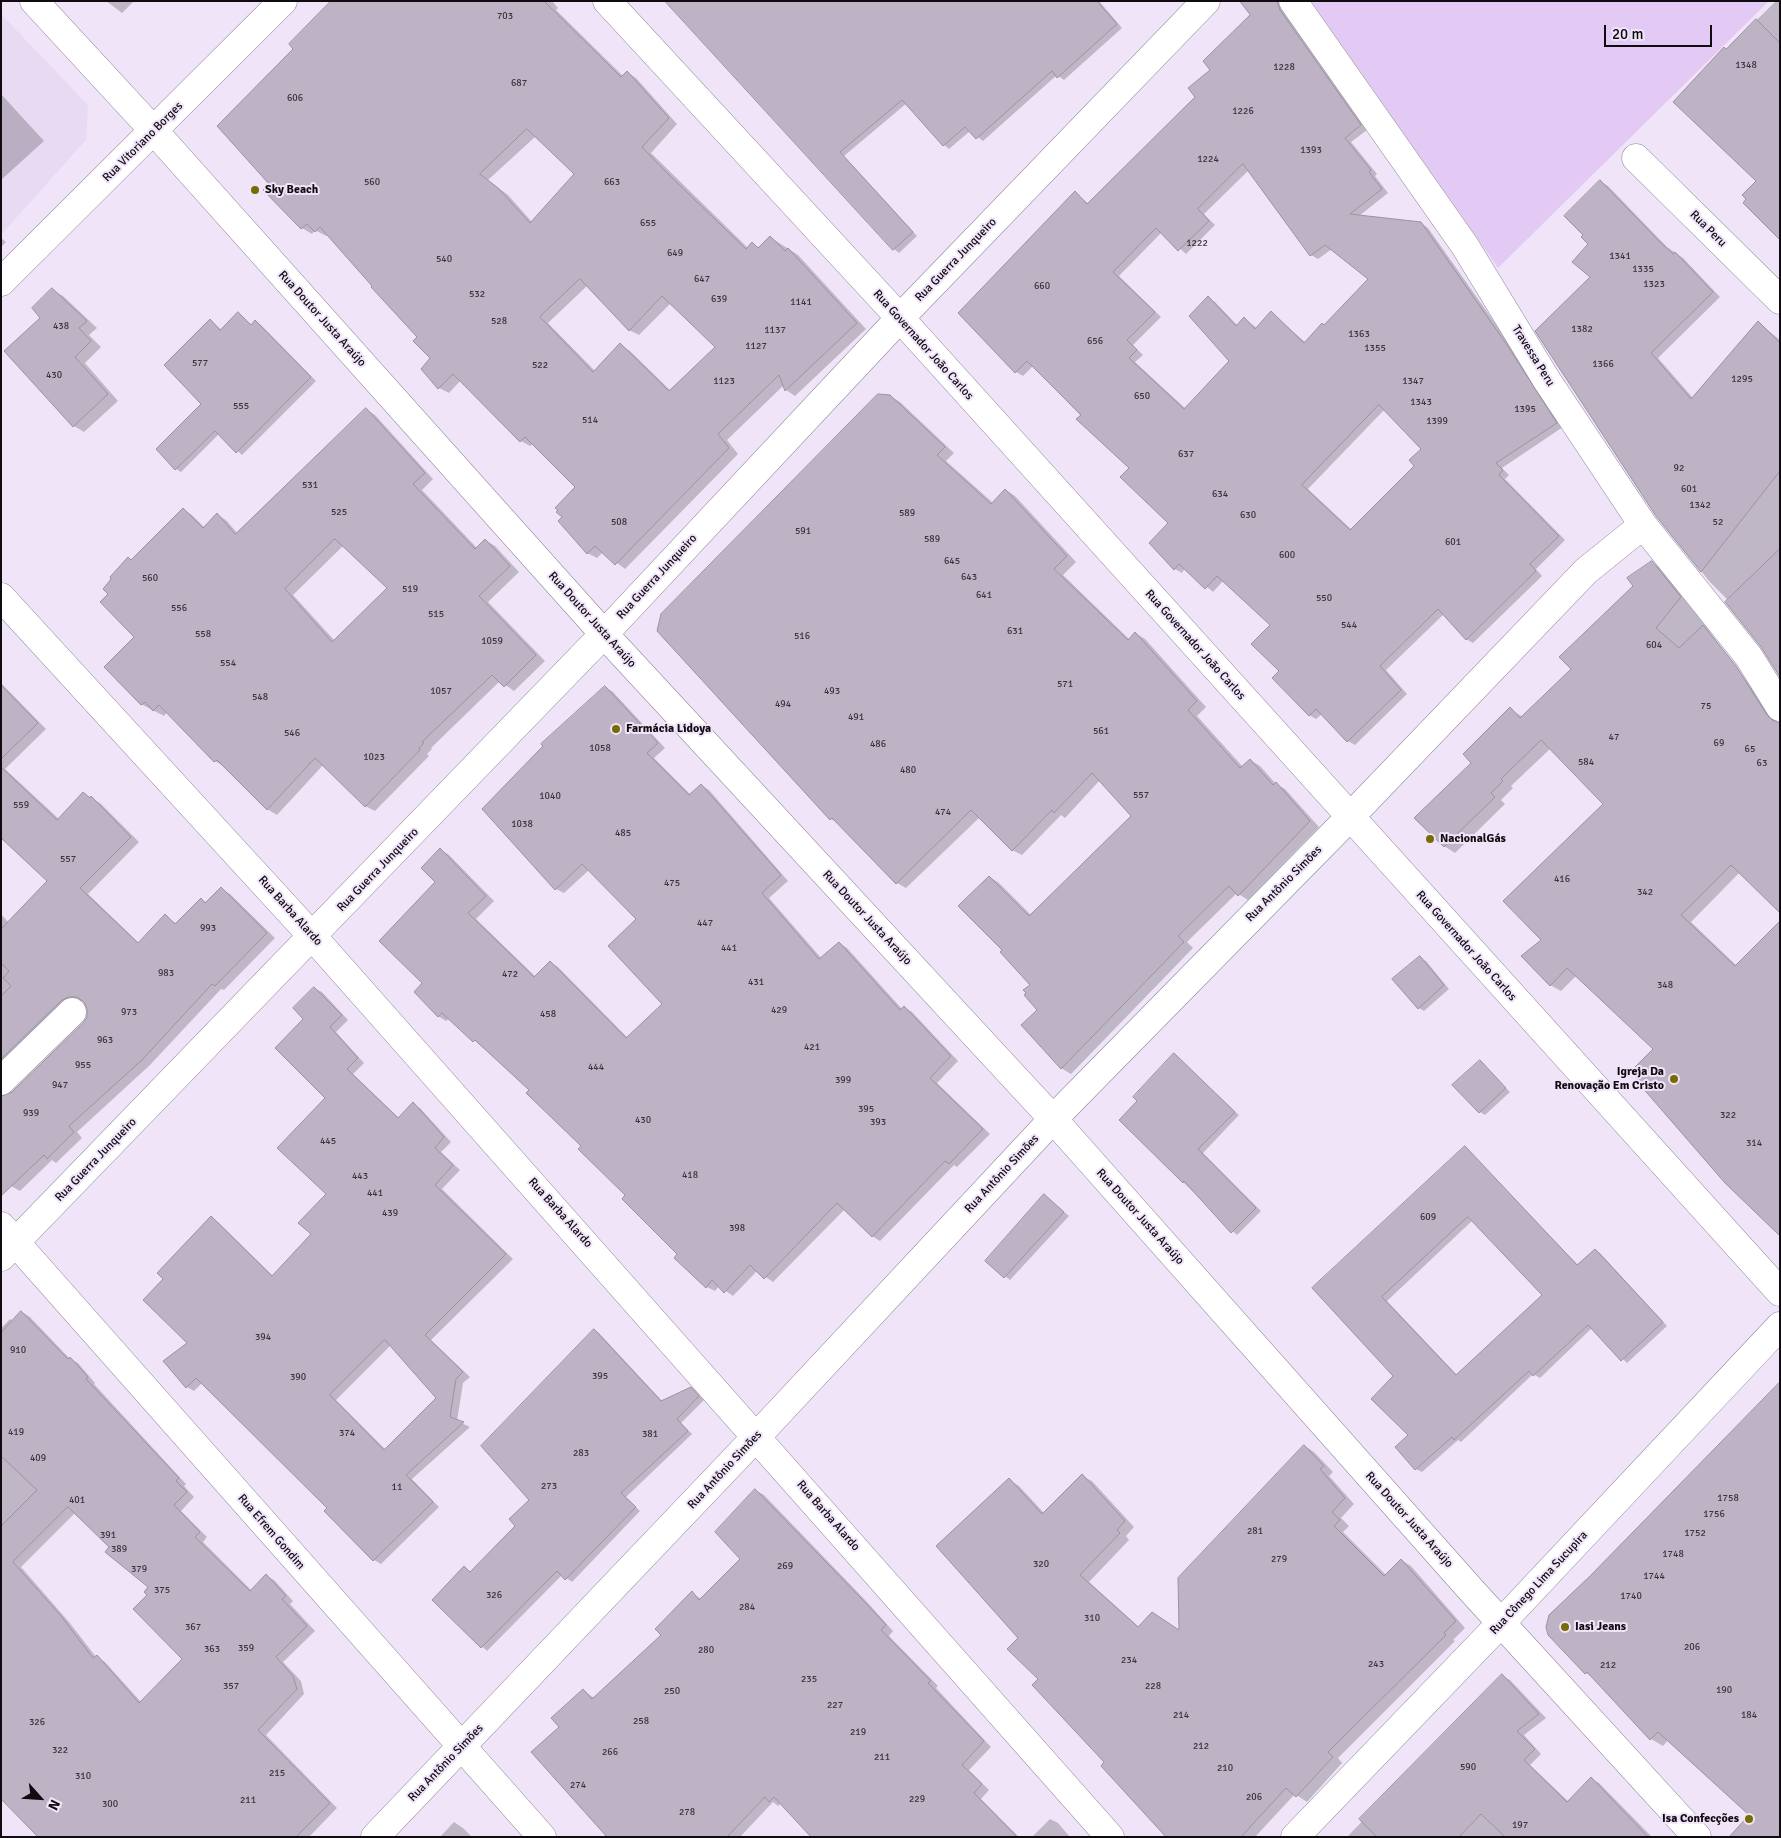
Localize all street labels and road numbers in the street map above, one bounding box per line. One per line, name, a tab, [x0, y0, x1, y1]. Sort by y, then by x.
street label: Rua Vitoriano Borges	[100, 99, 186, 185]
street label: Rua Peru	[1687, 208, 1729, 250]
street label: Rua Guerra Junqueiro	[912, 215, 1000, 305]
street label: Rua Doutor Justa Araújo	[275, 268, 369, 370]
street label: Rua Governador João Carlos	[870, 287, 976, 403]
street label: Travessa Peru	[1508, 323, 1558, 389]
street label: Rua Guerra Junqueiro	[614, 531, 700, 623]
street label: Rua Doutor Justa Araújo	[545, 569, 639, 671]
street label: Rua Governador João Carlos	[1142, 587, 1248, 703]
street label: Rua Guerra Junqueiro	[334, 825, 422, 915]
street label: Rua Antônio Simões	[1243, 843, 1325, 925]
street label: Rua Doutor Justa Araújo	[819, 868, 915, 968]
street label: Rua Barba Alardo	[255, 873, 325, 949]
street label: Rua Governador João Carlos	[1413, 888, 1519, 1004]
street label: Rua Guerra Junqueiro	[52, 1115, 140, 1205]
street label: Rua Antônio Simões	[962, 1132, 1042, 1216]
street label: Rua Doutor Justa Araújo	[1093, 1166, 1187, 1268]
street label: Rua Barba Alardo	[525, 1175, 595, 1251]
street label: Rua Antônio Simões	[685, 1428, 765, 1512]
street label: Rua Doutor Justa Araújo	[1362, 1469, 1456, 1571]
street label: Rua Barba Alardo	[793, 1478, 863, 1554]
street label: Rua Efrem Gondim	[234, 1491, 308, 1573]
street label: Rua Cônego Lima Sucupira	[1487, 1528, 1591, 1638]
street label: Rua Antônio Simões	[405, 1721, 487, 1805]

